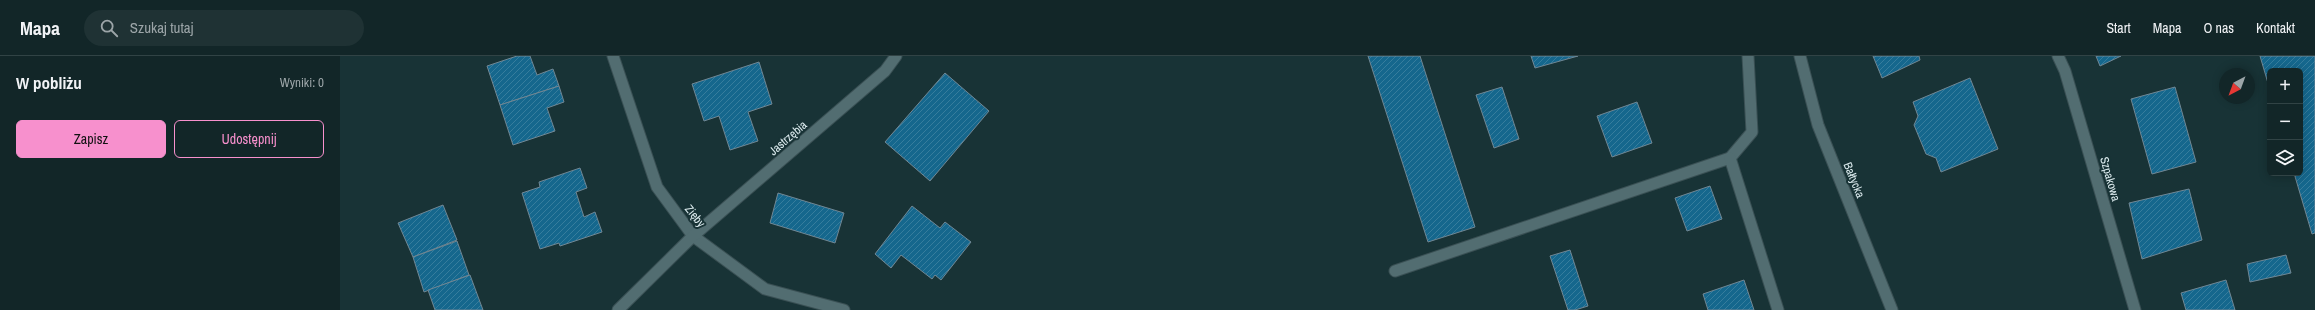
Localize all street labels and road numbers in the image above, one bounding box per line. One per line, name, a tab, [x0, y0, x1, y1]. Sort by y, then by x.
street label: Jastrzębia	[766, 117, 811, 159]
street label: Szpakowa	[2096, 155, 2124, 204]
street label: Bałtycka	[1840, 160, 1869, 201]
street label: Zięby	[681, 201, 709, 231]

